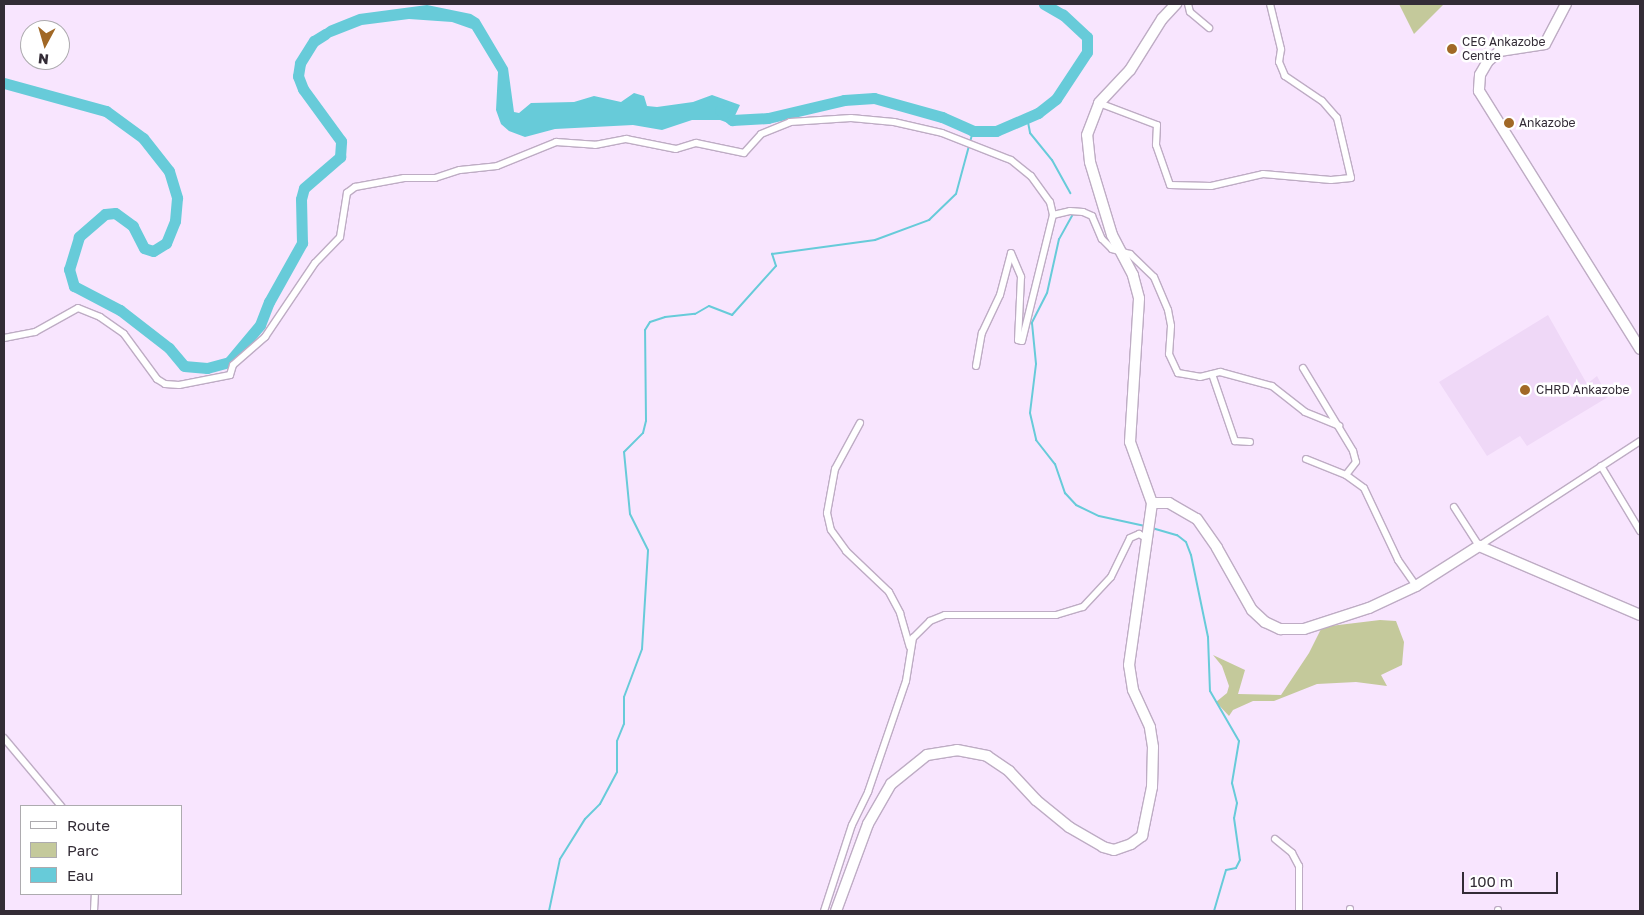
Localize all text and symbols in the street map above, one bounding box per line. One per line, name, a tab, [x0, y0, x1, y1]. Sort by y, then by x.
north arrow	[20, 20, 70, 70]
place label: CEG Ankazobe Centre	[1462, 35, 1545, 63]
marker: CEG Ankazobe Centre	[1446, 43, 1458, 55]
text: N	[37, 50, 50, 68]
place label: Ankazobe	[1519, 116, 1576, 130]
marker: Ankazobe	[1503, 117, 1515, 129]
marker: CHRD Ankazobe	[1518, 383, 1532, 397]
place label: CHRD Ankazobe	[1536, 383, 1629, 397]
legend	[20, 805, 182, 895]
text: Route	[67, 816, 110, 834]
text: Parc	[67, 841, 99, 859]
scale bar	[1464, 862, 1560, 894]
text: Eau	[67, 866, 94, 884]
text: 100 m	[1470, 872, 1513, 890]

